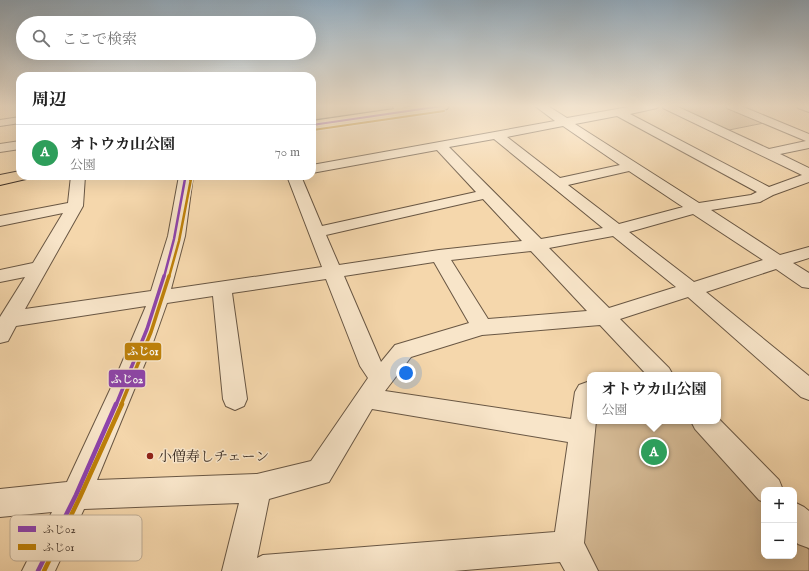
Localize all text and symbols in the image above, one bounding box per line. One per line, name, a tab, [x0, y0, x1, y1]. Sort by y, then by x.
search box	[16, 16, 316, 60]
icon: search	[30, 27, 52, 49]
text: ここで検索	[62, 30, 137, 49]
text: 周辺	[32, 90, 66, 111]
text: オトウカ山公園	[70, 135, 175, 154]
text: A	[41, 144, 49, 161]
text: 70 m	[275, 144, 300, 161]
text: 公園	[70, 157, 96, 174]
line badge: ふじ01	[124, 342, 162, 361]
text: ふじ01	[127, 345, 159, 359]
your location	[396, 363, 416, 383]
line badge: ふじ02	[108, 369, 146, 388]
popup	[587, 372, 721, 424]
text: ふじ02	[111, 373, 144, 387]
text: オトウカ山公園	[601, 380, 707, 399]
text: 公園	[601, 402, 628, 419]
pin: A	[641, 437, 667, 467]
place label: 小僧寿しチェーン	[158, 448, 269, 466]
marker: 小僧寿しチェーン	[145, 451, 155, 461]
map controls	[761, 487, 797, 559]
button: +	[761, 487, 797, 523]
legend	[10, 515, 142, 561]
text: ふじ02	[43, 523, 76, 537]
button: −	[761, 523, 797, 559]
text: ふじ01	[43, 541, 74, 555]

